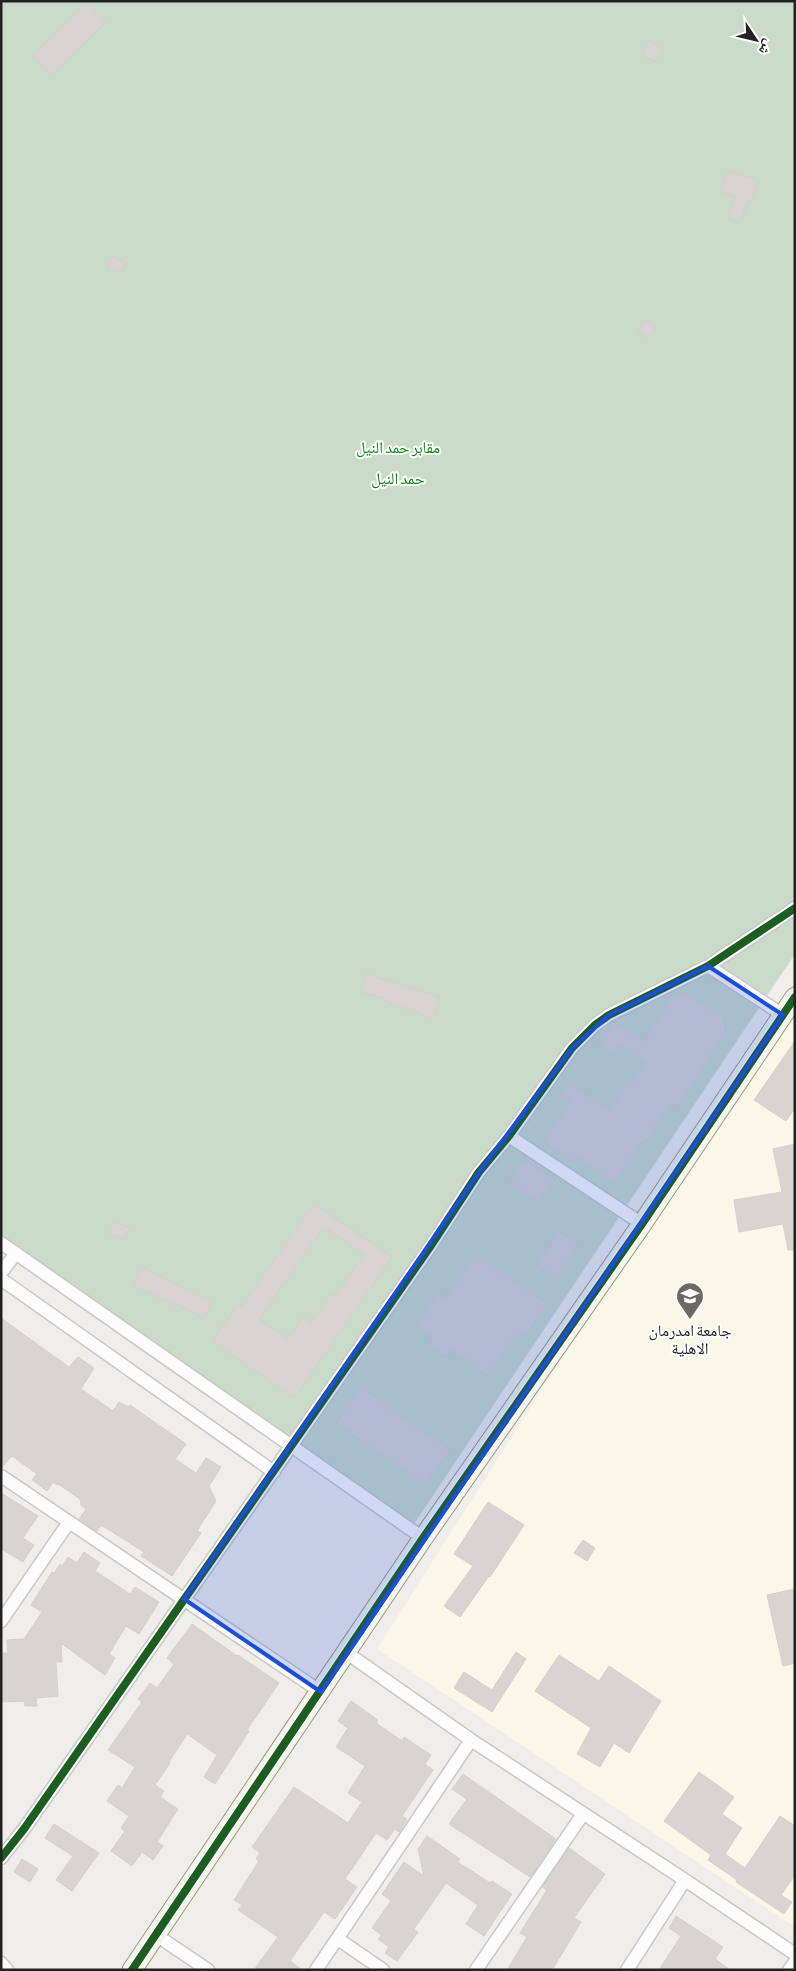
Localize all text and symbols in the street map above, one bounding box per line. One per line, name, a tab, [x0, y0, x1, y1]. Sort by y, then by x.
north arrow	[731, 15, 781, 65]
text: ش	[755, 36, 777, 58]
park label: مقابر حمد النيل	[356, 438, 440, 458]
park label: حمد النيل	[371, 469, 425, 489]
school or university icon: جامعة امدرمان الاهلية	[675, 1281, 705, 1320]
place label: جامعة امدرمان الاهلية	[648, 1321, 732, 1357]

